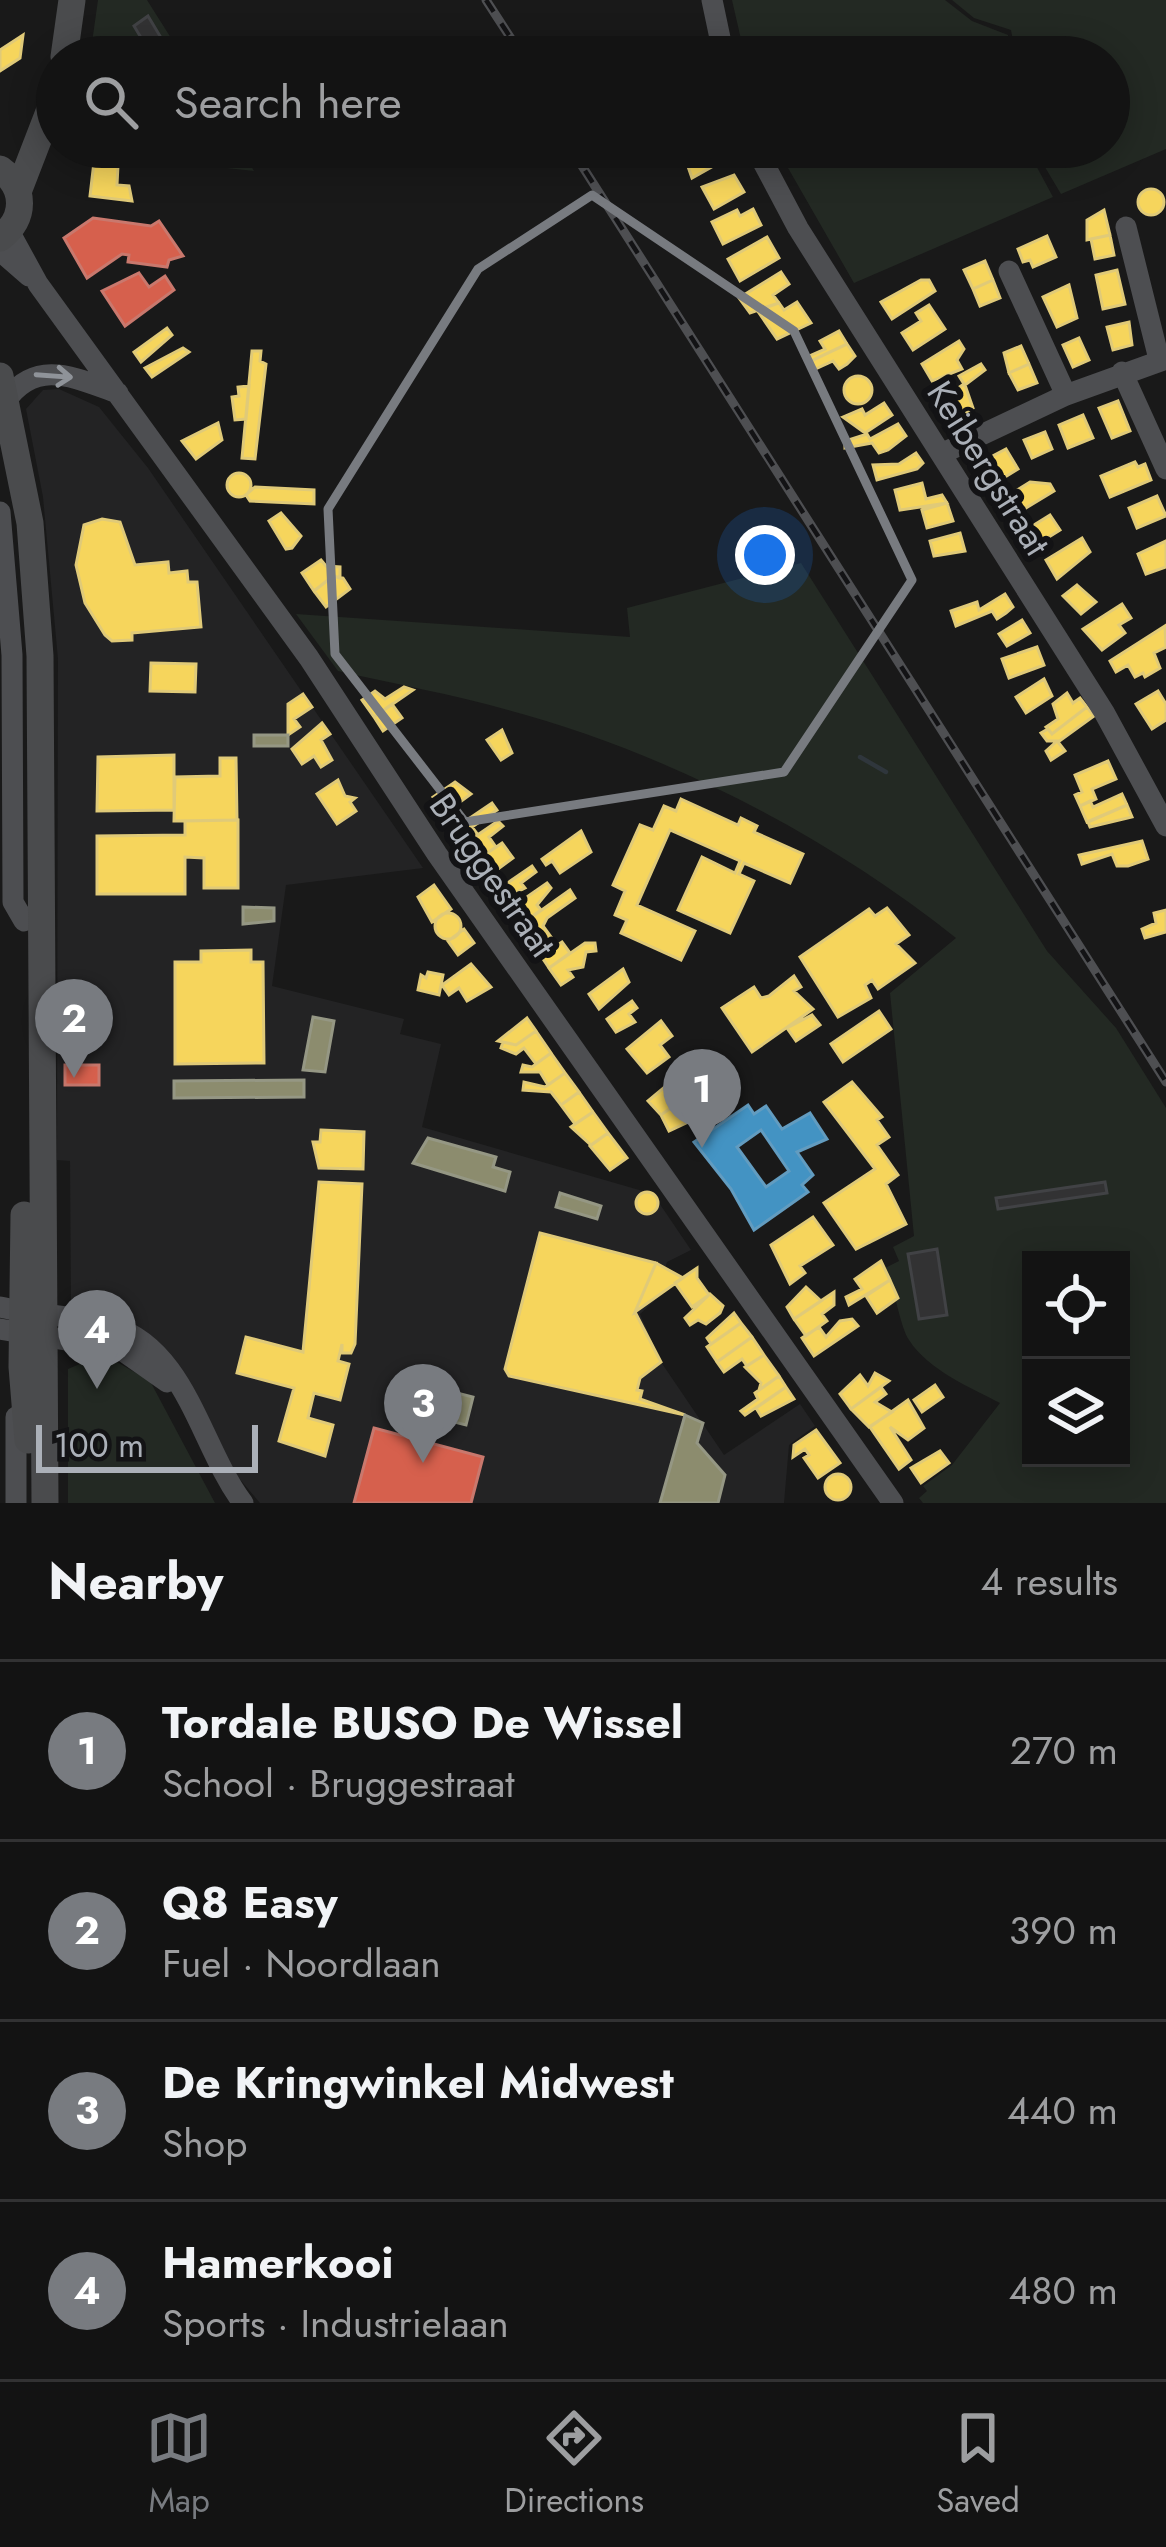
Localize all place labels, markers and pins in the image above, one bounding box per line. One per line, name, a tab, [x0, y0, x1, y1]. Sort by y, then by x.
pin: 2	[35, 979, 113, 1078]
pin: 1	[663, 1049, 741, 1148]
pin: 4	[58, 1290, 136, 1389]
pin: 3	[384, 1364, 462, 1463]

